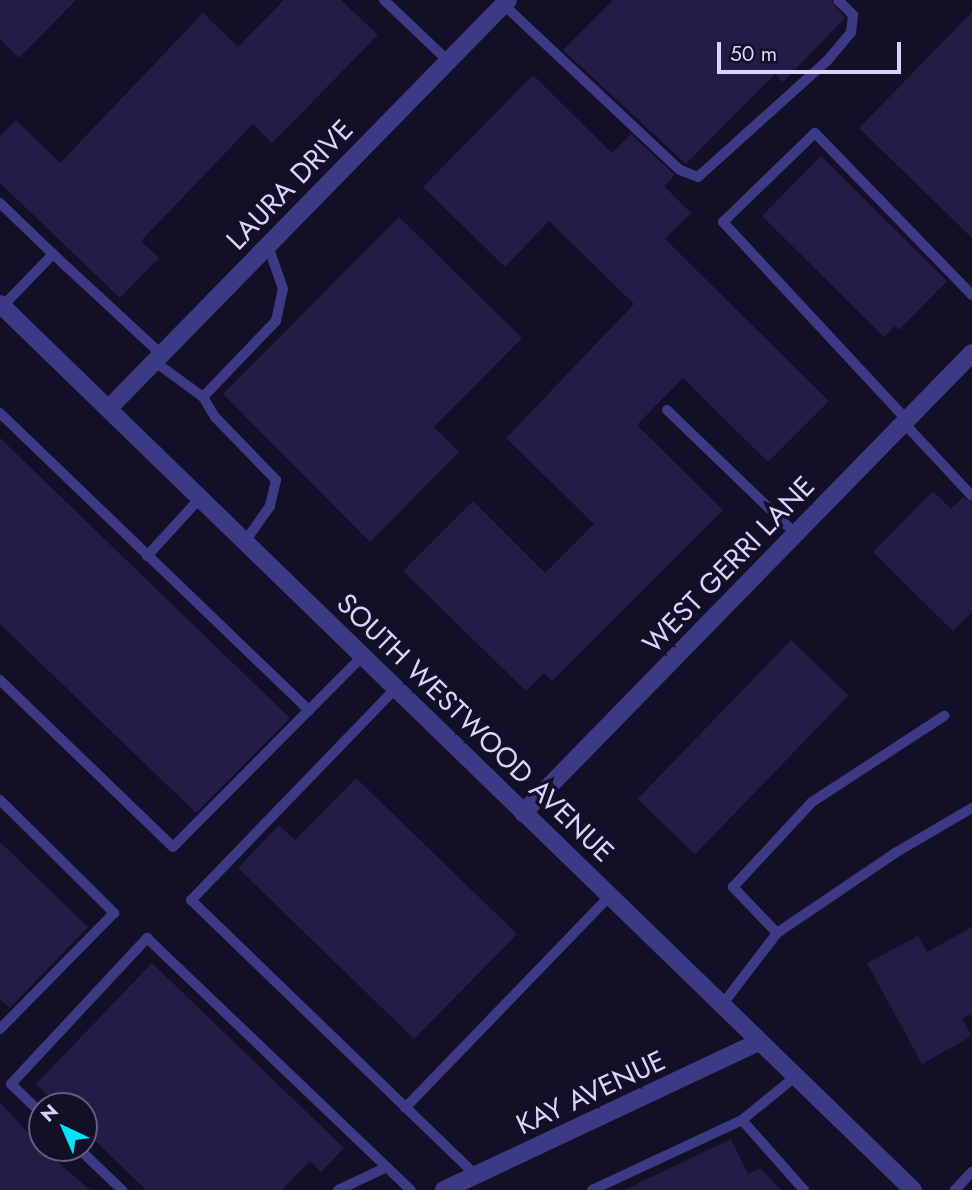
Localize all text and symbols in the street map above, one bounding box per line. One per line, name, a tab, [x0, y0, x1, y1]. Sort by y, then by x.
scale bar	[720, 28, 904, 72]
text: 50 m	[730, 39, 777, 69]
street label: LAURA DRIVE	[220, 113, 360, 257]
street label: WEST GERRI LANE	[636, 470, 822, 660]
street label: SOUTH WESTWOOD AVENUE	[330, 587, 620, 869]
street label: KAY AVENUE	[511, 1044, 671, 1142]
north arrow	[28, 1092, 98, 1162]
text: N	[35, 1098, 64, 1128]

